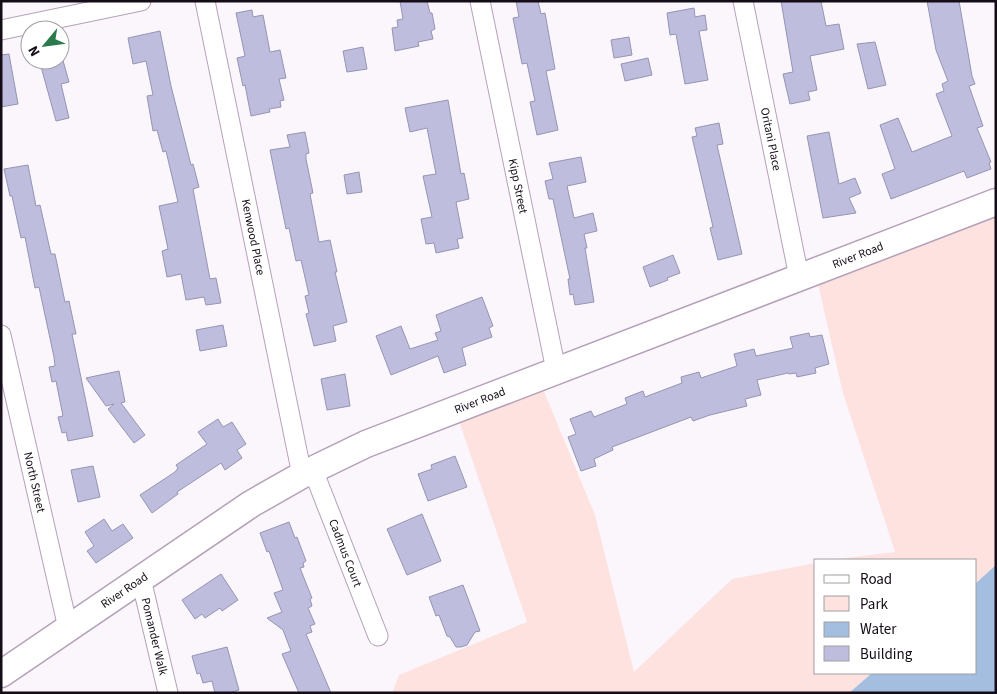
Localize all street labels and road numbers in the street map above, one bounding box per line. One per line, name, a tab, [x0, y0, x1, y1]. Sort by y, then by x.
street label: Oritani Place	[756, 106, 785, 172]
street label: Kipp Street	[504, 157, 532, 215]
street label: Kenwood Place	[237, 198, 269, 277]
street label: River Road	[830, 238, 886, 273]
street label: River Road	[452, 383, 508, 418]
street label: North Street	[19, 450, 49, 514]
street label: Cadmus Court	[324, 517, 366, 590]
street label: River Road	[98, 569, 151, 613]
street label: Pomander Walk	[137, 596, 172, 677]

